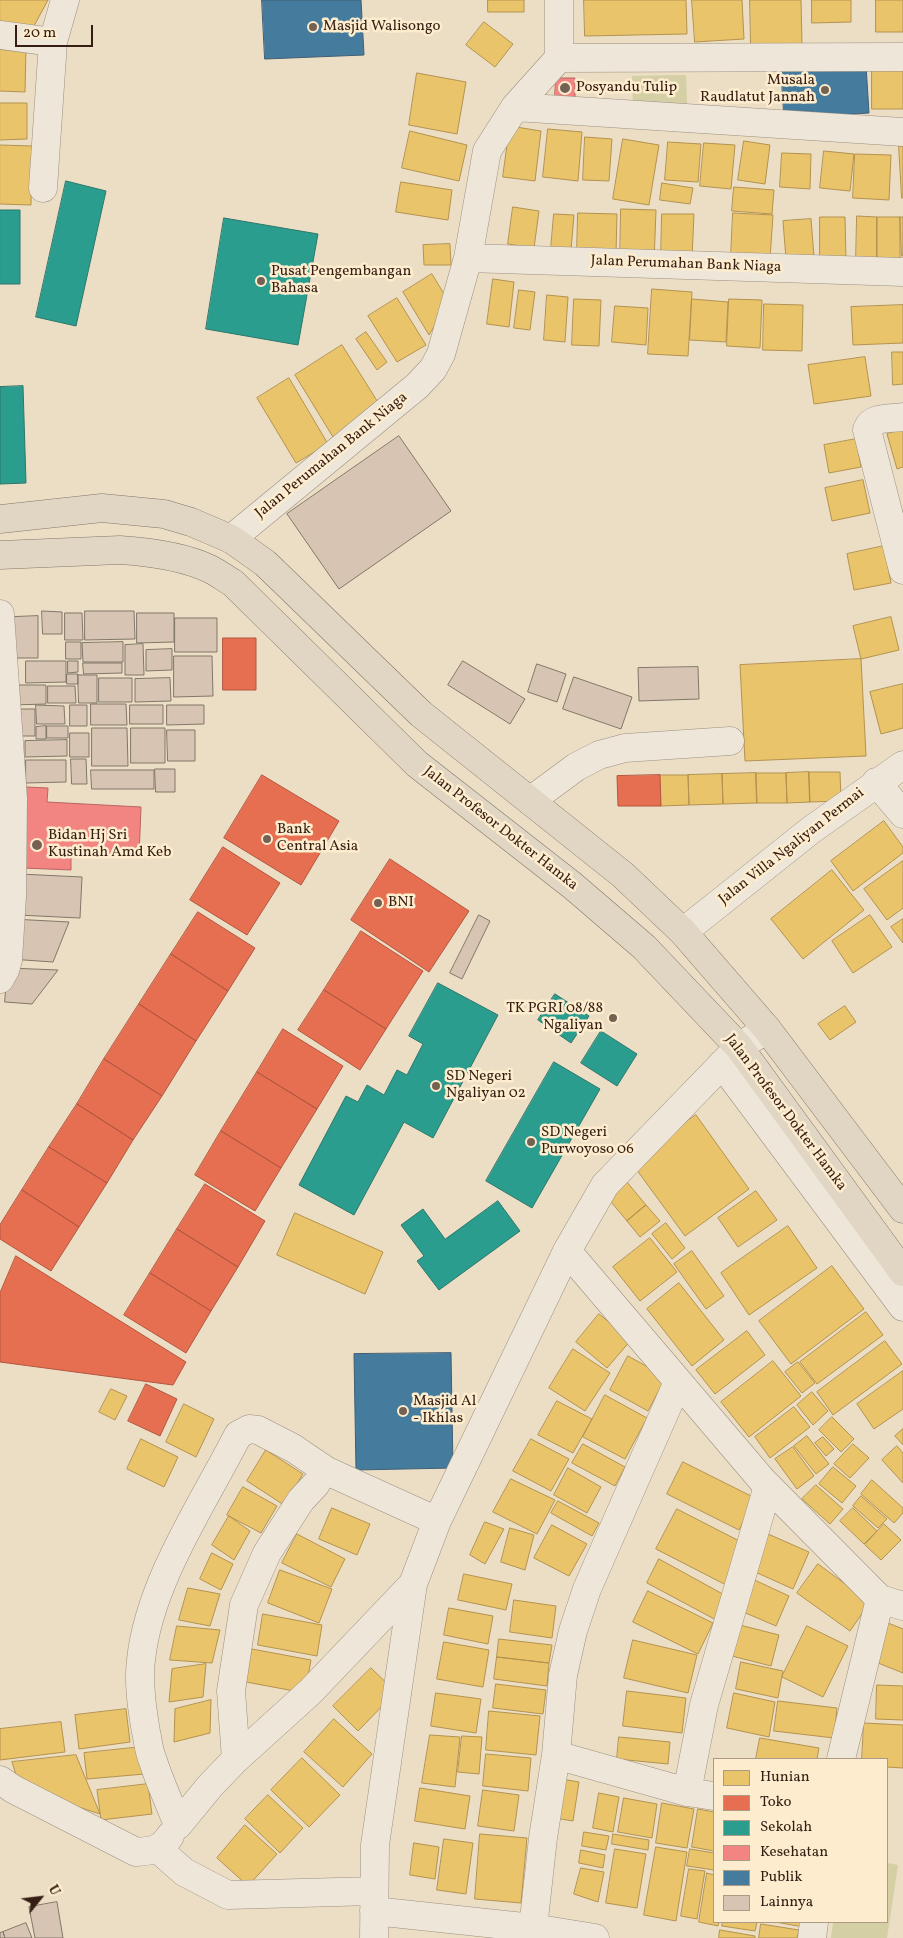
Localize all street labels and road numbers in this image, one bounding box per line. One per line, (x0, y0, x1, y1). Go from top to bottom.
street label: Jalan Perumahan Bank Niaga (590, 253, 782, 277)
street label: Jalan Perumahan Bank Niaga (252, 389, 412, 523)
street label: Jalan Profesor Dokter Hamka (419, 763, 581, 895)
street label: Jalan Villa Ngaliyan Permai (716, 785, 868, 909)
street label: Jalan Profesor Dokter Hamka (720, 1031, 850, 1195)

